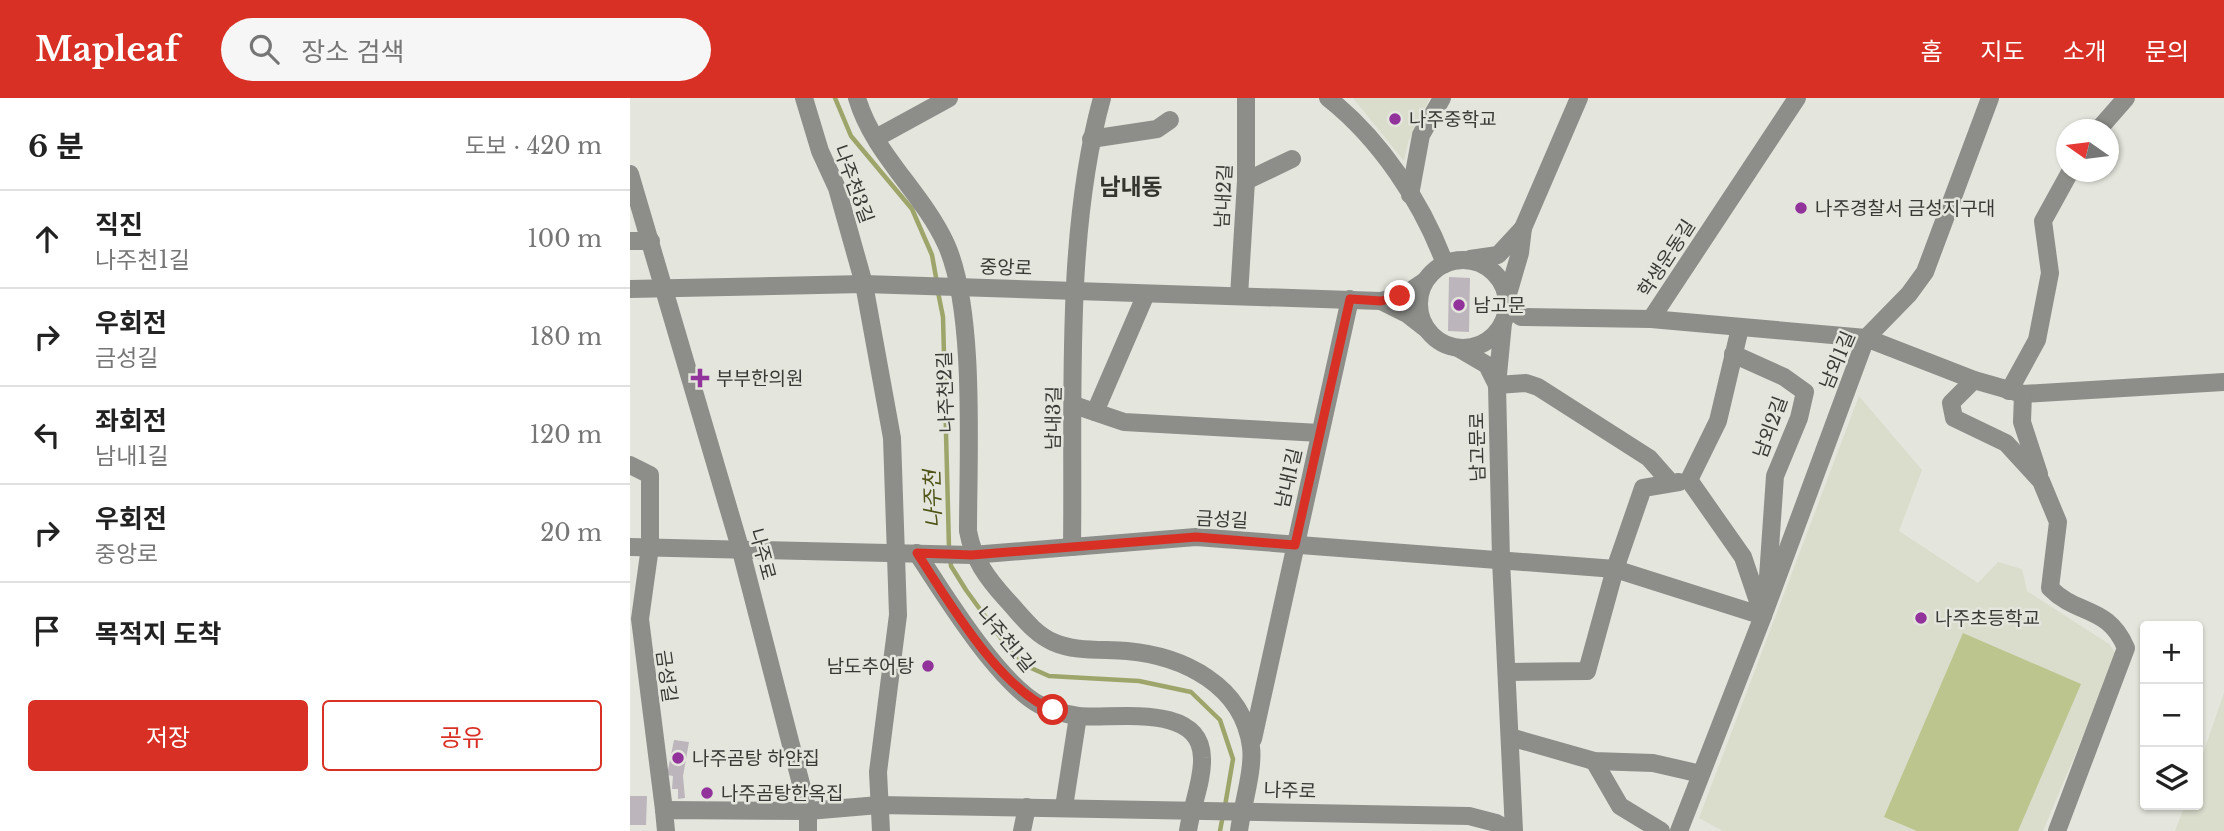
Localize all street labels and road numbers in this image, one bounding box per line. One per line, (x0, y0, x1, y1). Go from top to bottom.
street label: 나주천3길 (829, 142, 878, 226)
street label: 남내2길 (1210, 163, 1237, 229)
street label: 학생운동길 (1633, 215, 1700, 301)
street label: 중앙로 (979, 255, 1033, 280)
street label: 남외1길 (1815, 328, 1860, 393)
street label: 나주천2길 (933, 351, 958, 433)
street label: 남내3길 (1041, 386, 1066, 450)
street label: 남외2길 (1749, 393, 1792, 461)
street label: 남고문로 (1465, 412, 1490, 482)
street label: 남내1길 (1270, 446, 1307, 510)
street label: 금성길 (1195, 507, 1249, 532)
street label: 나주로 (745, 526, 780, 582)
street label: 나주천1길 (972, 602, 1040, 677)
street label: 금성길 (651, 648, 682, 704)
street label: 나주로 (1263, 778, 1317, 803)

